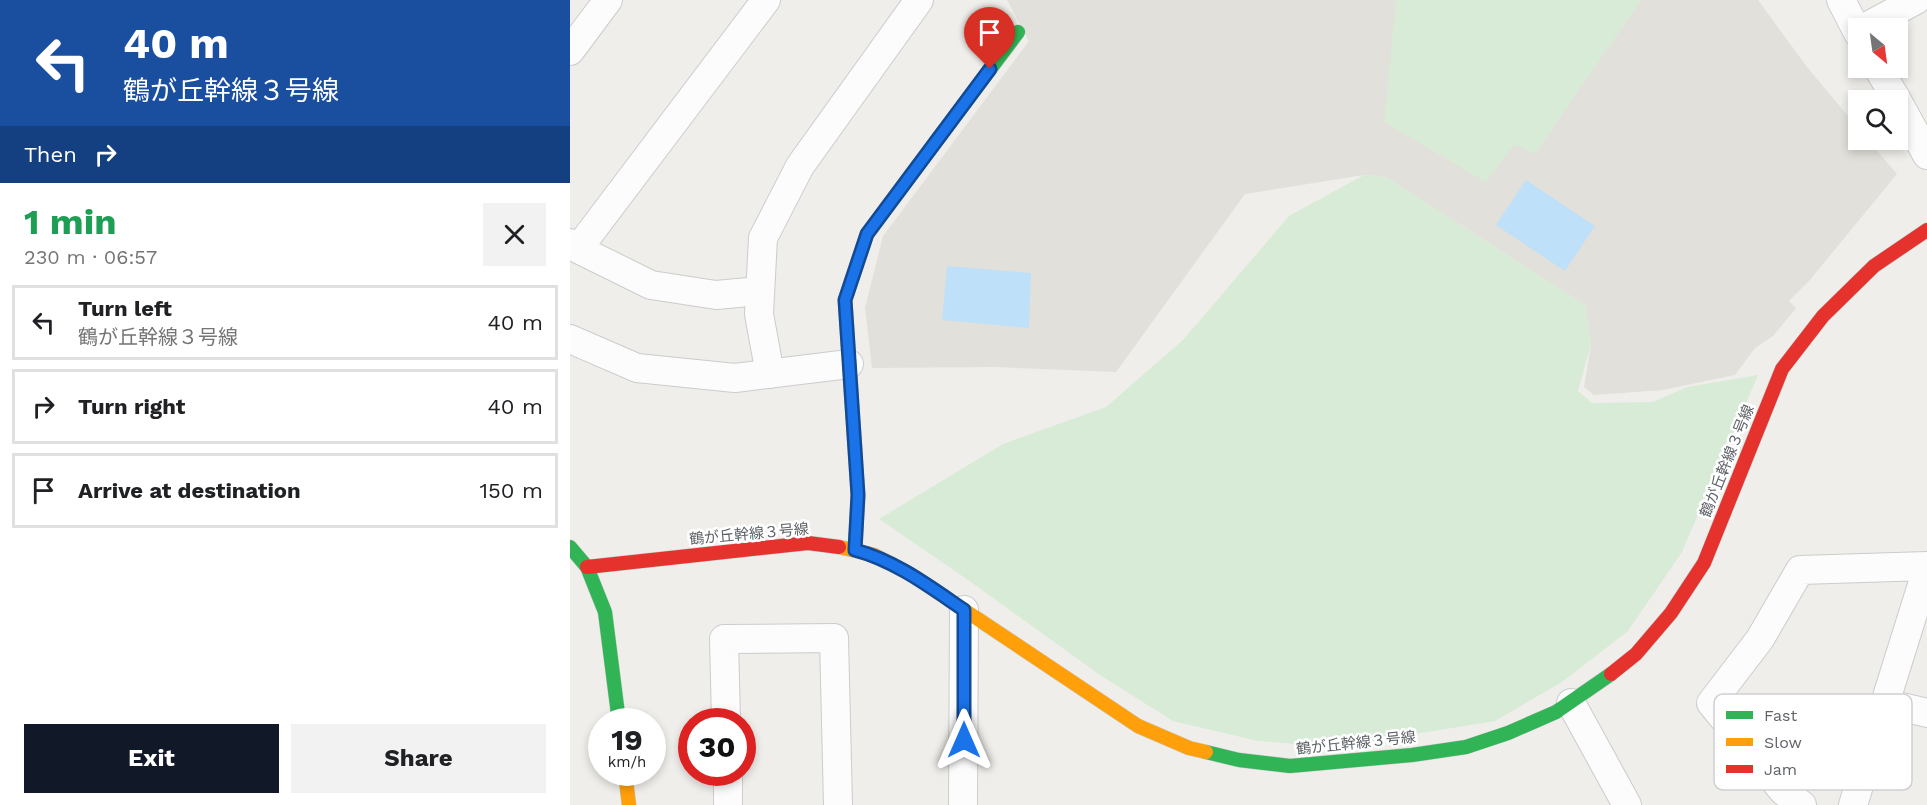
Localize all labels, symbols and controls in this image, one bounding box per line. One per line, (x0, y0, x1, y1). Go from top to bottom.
pin (964, 7, 1015, 69)
icon: arrive (973, 16, 1006, 49)
north arrow (1848, 18, 1908, 78)
map controls (1848, 18, 1908, 150)
text: 40 m (123, 19, 229, 68)
icon: left (24, 24, 102, 102)
text: 鶴が丘幹線３号線 (123, 75, 339, 107)
button: search (1848, 90, 1908, 150)
icon: right (89, 138, 122, 171)
text: Then (24, 142, 77, 167)
text: 1 min (24, 201, 116, 243)
button: close (483, 203, 546, 266)
text: 230 m · 06:57 (24, 245, 157, 269)
text: Turn left (78, 296, 172, 321)
icon: left (27, 306, 60, 339)
text: 40 m (487, 310, 543, 335)
text: 鶴が丘幹線３号線 (78, 325, 238, 349)
icon: right (27, 390, 60, 423)
text: Turn right (78, 394, 185, 419)
text: 40 m (487, 394, 543, 419)
street label: 鶴が丘幹線３号線 (1696, 402, 1758, 520)
icon: arrive (27, 474, 60, 507)
text: Arrive at destination (78, 478, 301, 503)
text: 150 m (479, 478, 543, 503)
street label: 鶴が丘幹線３号線 (688, 520, 810, 548)
legend (1714, 694, 1912, 790)
text: Fast (1764, 706, 1797, 725)
speed limit sign: 30 (678, 708, 756, 786)
position arrow (932, 708, 996, 772)
text: 19 (611, 722, 643, 757)
button: Exit (24, 724, 279, 793)
button: Share (291, 724, 546, 793)
street label: 鶴が丘幹線３号線 (1295, 728, 1417, 758)
text: Slow (1764, 733, 1802, 752)
text: km/h (608, 753, 646, 771)
text: Jam (1764, 760, 1797, 779)

